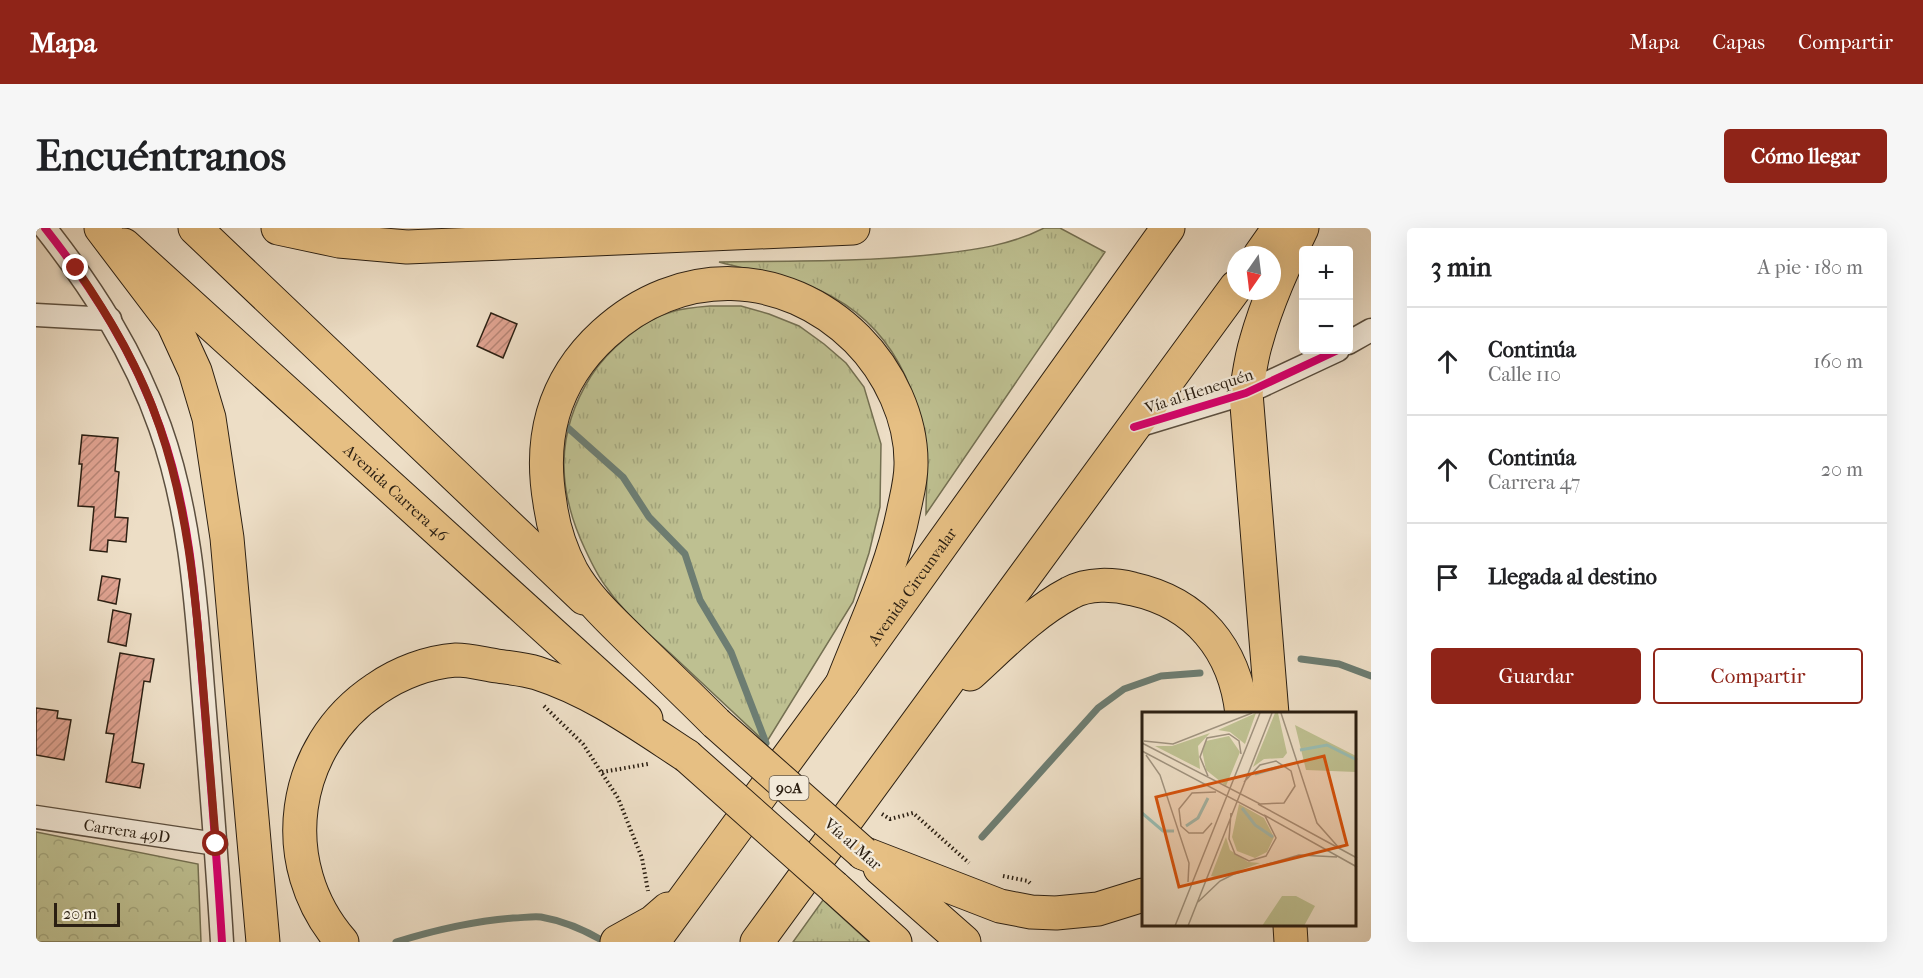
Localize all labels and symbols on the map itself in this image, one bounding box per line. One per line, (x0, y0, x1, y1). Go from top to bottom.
north arrow (1227, 246, 1281, 300)
route end (62, 254, 88, 280)
street label: Vía al Henequén (1141, 364, 1256, 418)
street label: Avenida Carrera 46 (340, 439, 453, 545)
street label: Avenida Circunvalar (863, 523, 961, 650)
inset map (1142, 712, 1356, 927)
road number: 90A (770, 776, 808, 800)
street label: Vía al Mar (820, 813, 886, 874)
street label: Carrera 49D (82, 815, 172, 847)
route start (202, 830, 228, 856)
scale bar (54, 900, 120, 928)

